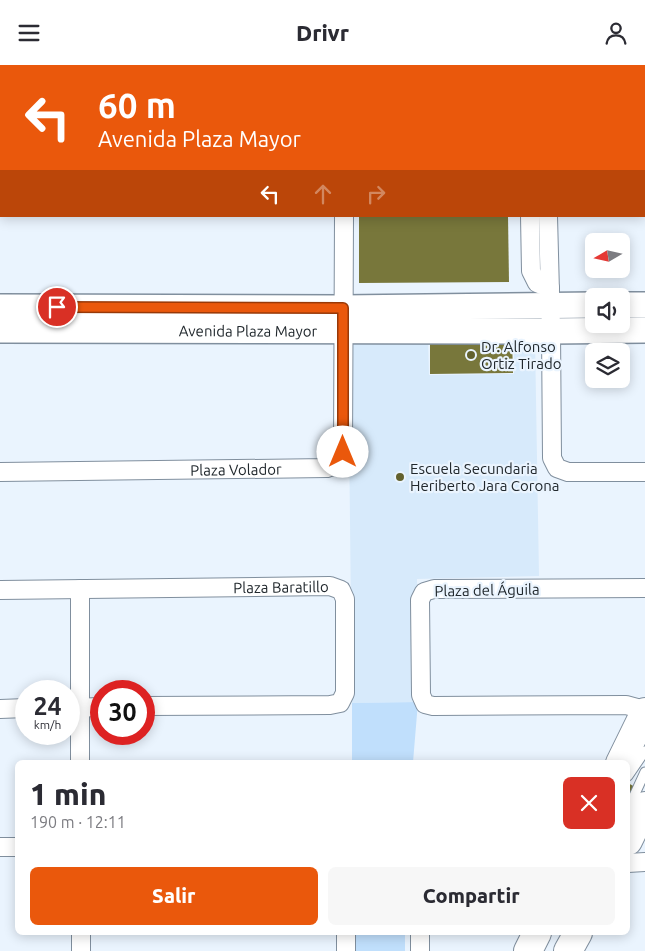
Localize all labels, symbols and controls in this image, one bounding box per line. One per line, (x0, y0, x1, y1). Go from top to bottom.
icon: menu (15, 19, 43, 47)
icon: person (602, 19, 630, 47)
text: Drivr (296, 20, 349, 45)
icon: left (15, 85, 80, 150)
text: 60 m (98, 85, 176, 125)
text: Avenida Plaza Mayor (98, 126, 301, 151)
icon: left (256, 180, 284, 208)
icon: ahead (309, 180, 337, 208)
icon: right (362, 180, 390, 208)
north arrow (585, 233, 630, 277)
map controls (585, 233, 630, 388)
pin (36, 286, 78, 328)
button: sound (585, 288, 630, 333)
icon: arrive (43, 293, 71, 321)
street label: Avenida Plaza Mayor (179, 322, 318, 339)
place label: Dr. Alfonso Ortiz Tirado (481, 338, 561, 372)
button: layers (585, 343, 630, 388)
marker: Dr. Alfonso Ortiz Tirado (465, 349, 477, 361)
position arrow (316, 425, 368, 477)
street label: Plaza Volador (190, 460, 282, 478)
place label: Escuela Secundaria Heriberto Jara Corona (410, 460, 559, 494)
marker: Escuela Secundaria Heriberto Jara Corona (394, 471, 406, 483)
street label: Plaza Baratillo (233, 578, 329, 596)
street label: Plaza del Águila (434, 581, 540, 599)
speed limit sign: 30 (90, 680, 155, 745)
text: 24 (33, 692, 62, 720)
text: km/h (34, 718, 61, 731)
text: 1 min (30, 777, 106, 811)
button: close (563, 777, 615, 829)
text: 190 m · 12:11 (30, 813, 126, 831)
button: Salir (30, 867, 318, 925)
button: Compartir (328, 867, 615, 925)

